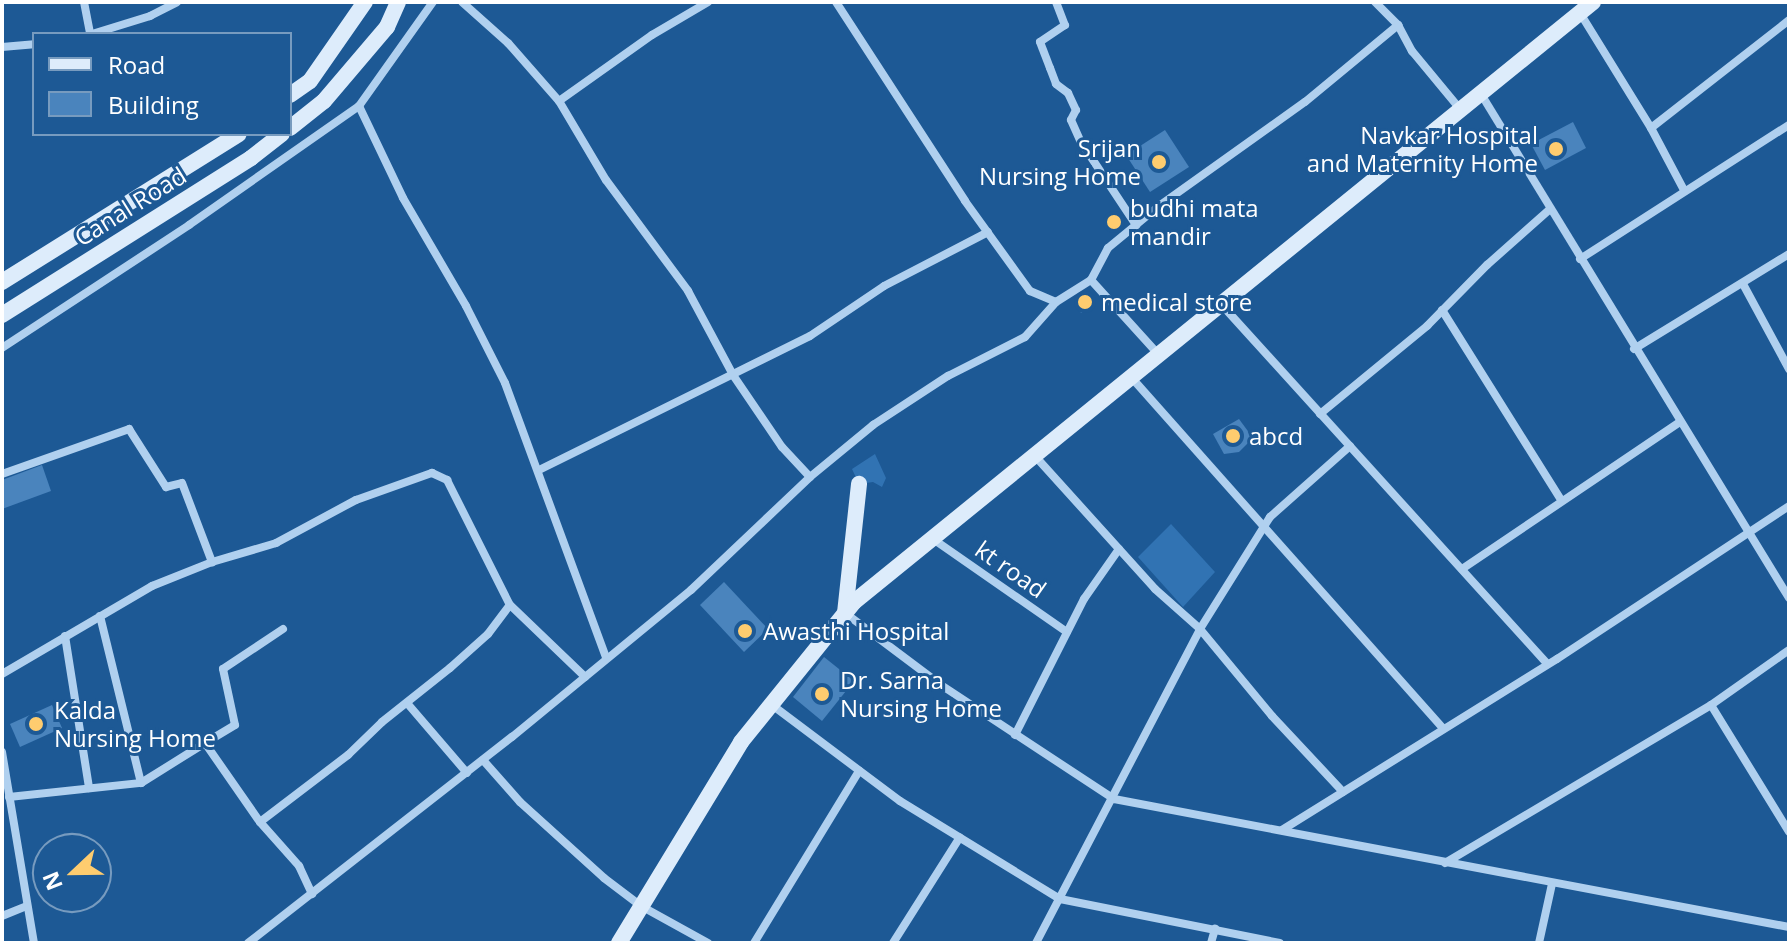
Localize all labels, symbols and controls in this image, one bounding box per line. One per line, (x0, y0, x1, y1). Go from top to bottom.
legend (32, 32, 292, 136)
text: Road (108, 48, 165, 81)
text: Building (108, 88, 199, 121)
place label: Navkar Hospital and Maternity Home (1307, 121, 1538, 177)
place label: Srijan Nursing Home (979, 134, 1141, 190)
marker: Navkar Hospital and Maternity Home (1545, 138, 1567, 160)
marker: Srijan Nursing Home (1148, 151, 1170, 173)
street label: Canal Road (69, 160, 191, 252)
place label: budhi mata mandir (1130, 194, 1259, 250)
marker: budhi mata mandir (1105, 213, 1123, 231)
place label: medical store (1101, 288, 1252, 316)
marker: medical store (1076, 293, 1094, 311)
place label: abcd (1249, 422, 1303, 450)
marker: abcd (1224, 427, 1242, 445)
street label: kt road (970, 534, 1052, 604)
place label: Awasthi Hospital (763, 617, 949, 645)
marker: Awasthi Hospital (734, 620, 756, 642)
place label: Dr. Sarna Nursing Home (840, 666, 1002, 722)
marker: Dr. Sarna Nursing Home (811, 683, 833, 705)
place label: Kalda Nursing Home (54, 696, 216, 752)
marker: Kalda Nursing Home (25, 713, 47, 735)
north arrow (32, 833, 112, 913)
text: N (34, 867, 69, 895)

